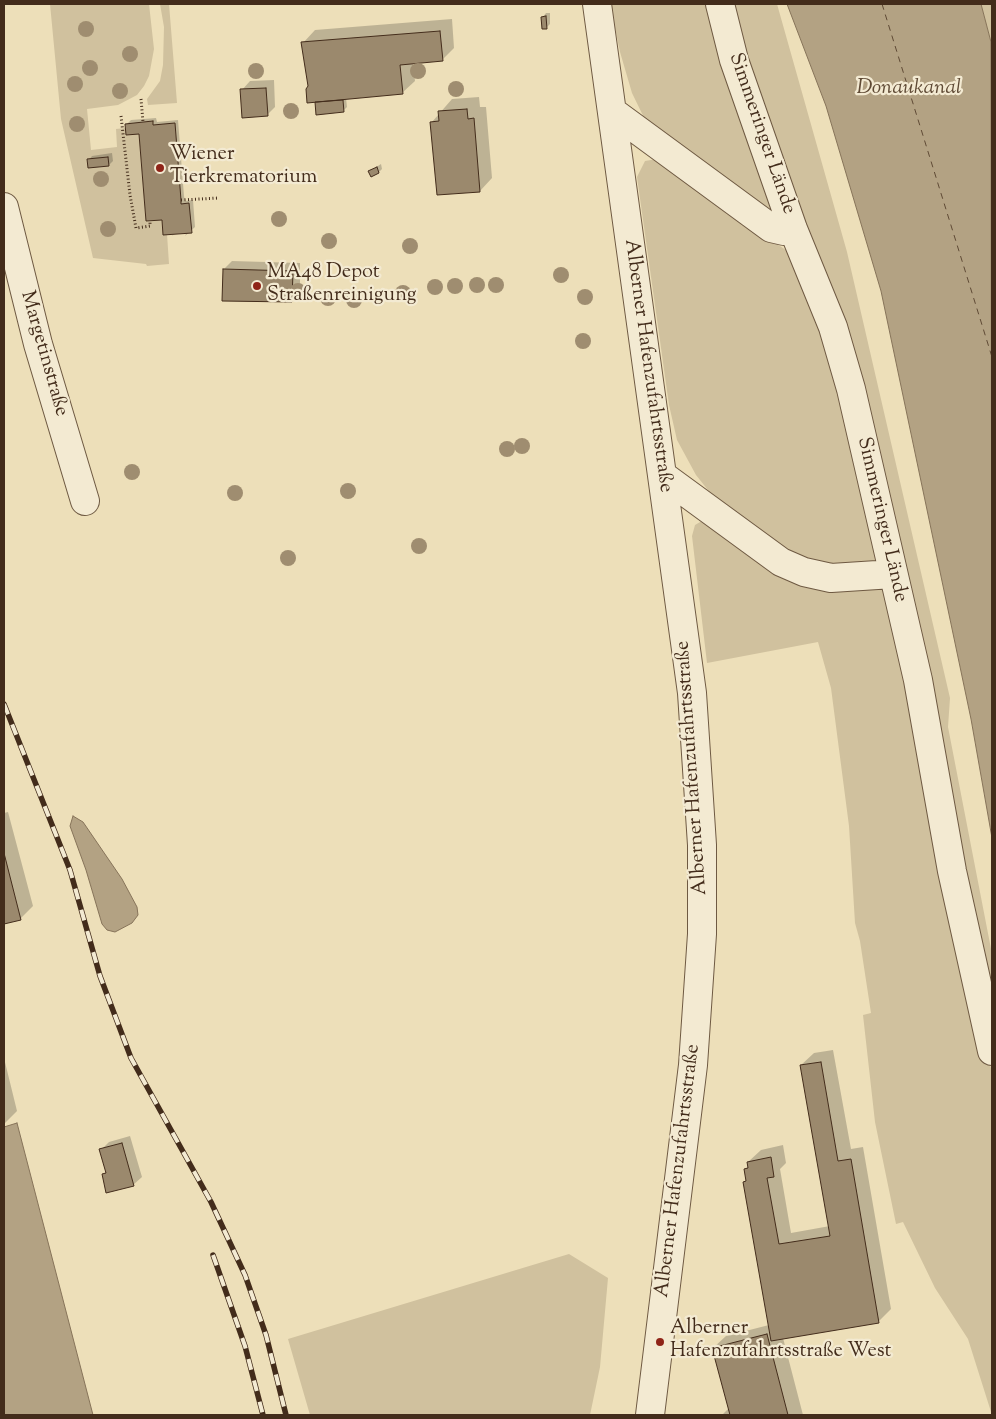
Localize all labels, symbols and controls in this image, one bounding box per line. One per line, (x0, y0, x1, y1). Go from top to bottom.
street label: Simmeringer Lände (722, 50, 800, 218)
water label: Donaukanal (856, 76, 962, 102)
place label: Wiener Tierkrematorium (170, 144, 317, 191)
marker: Wiener Tierkrematorium (154, 162, 166, 174)
street label: Alberner Hafenzufahrtsstraße (617, 238, 677, 494)
place label: MA48 Depot Straßenreinigung (267, 262, 417, 309)
marker: MA48 Depot Straßenreinigung (251, 280, 263, 292)
street label: Margetinstraße (14, 289, 72, 419)
street label: Simmeringer Lände (850, 435, 912, 605)
street label: Alberner Hafenzufahrtsstraße (672, 640, 714, 896)
street label: Alberner Hafenzufahrtsstraße (652, 1043, 706, 1299)
place label: Alberner Hafenzufahrtsstraße West (670, 1318, 891, 1365)
marker: Alberner Hafenzufahrtsstraße West (654, 1336, 666, 1348)

